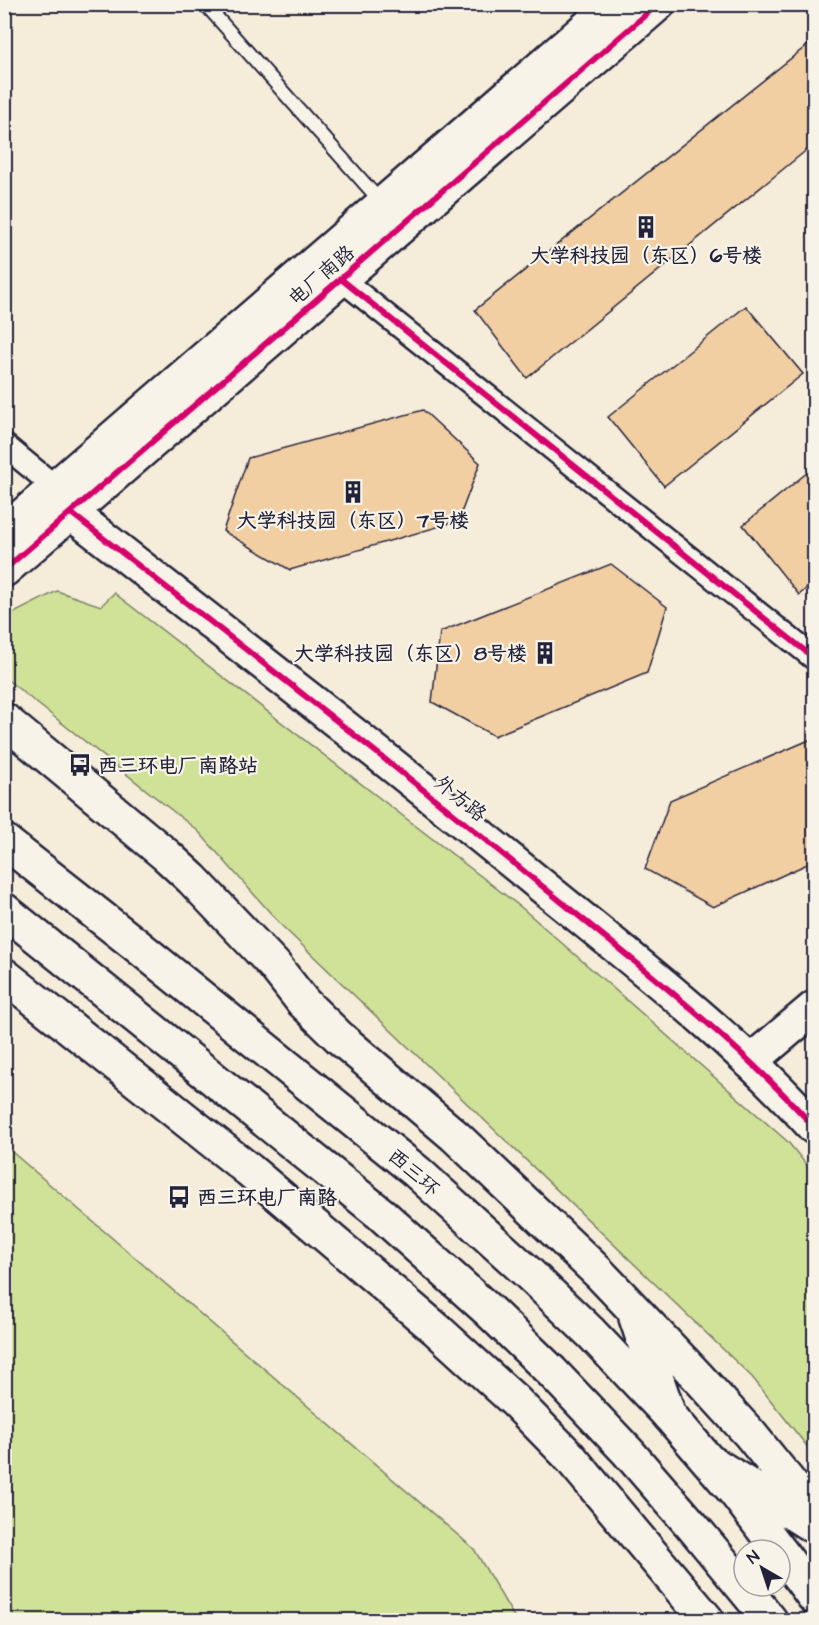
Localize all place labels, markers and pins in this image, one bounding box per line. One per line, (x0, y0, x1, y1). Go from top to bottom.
building icon: 大学科技园（东区）6号楼 (633, 214, 659, 240)
place label: 大学科技园（东区）6号楼 (530, 242, 762, 270)
building icon: 大学科技园（东区）7号楼 (340, 479, 366, 505)
place label: 大学科技园（东区）7号楼 (237, 507, 469, 535)
place label: 大学科技园（东区）8号楼 (294, 640, 527, 668)
building icon: 大学科技园（东区）8号楼 (532, 640, 558, 666)
bus stop icon: 西三环电厂南路站 (67, 752, 93, 778)
place label: 西三环电厂南路站 (98, 752, 258, 780)
bus stop icon: 西三环电厂南路 (166, 1184, 192, 1210)
place label: 西三环电厂南路 (197, 1184, 337, 1212)

